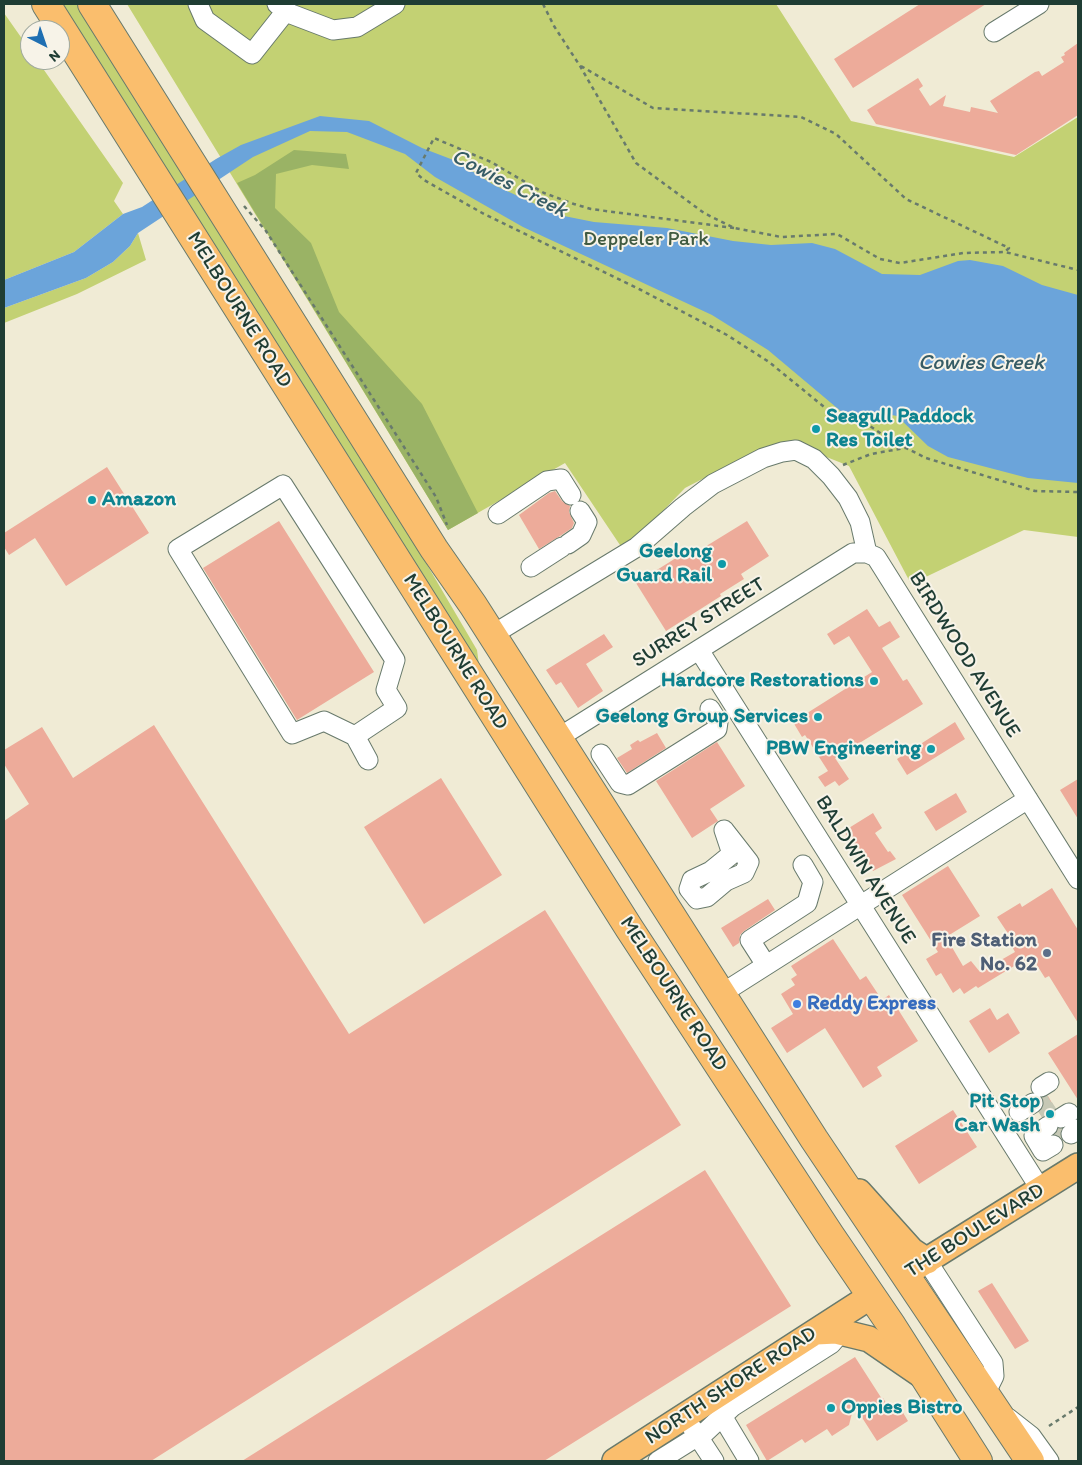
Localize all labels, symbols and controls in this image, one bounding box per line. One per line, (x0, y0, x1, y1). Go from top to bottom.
north arrow (20, 20, 70, 70)
text: N (45, 46, 64, 65)
water label: Cowies Creek (447, 144, 571, 224)
street label: MELBOURNE ROAD (181, 227, 297, 393)
park label: Deppeler Park (583, 227, 709, 253)
water label: Cowies Creek (918, 350, 1044, 376)
place label: Seagull Paddock Res Toilet (826, 404, 974, 454)
marker: Seagull Paddock Res Toilet (810, 423, 822, 435)
place label: Amazon (102, 487, 176, 513)
marker: Amazon (86, 494, 98, 506)
place label: Geelong Guard Rail (616, 539, 712, 589)
marker: Geelong Guard Rail (716, 558, 728, 570)
street label: BIRDWOOD AVENUE (903, 567, 1025, 743)
street label: MELBOURNE ROAD (397, 569, 513, 735)
street label: SURREY STREET (628, 572, 770, 674)
place label: Hardcore Restorations (661, 668, 864, 694)
marker: Hardcore Restorations (868, 675, 880, 687)
place label: Geelong Group Services (596, 704, 808, 730)
marker: Geelong Group Services (812, 711, 824, 723)
place label: PBW Engineering (766, 736, 921, 762)
marker: PBW Engineering (925, 743, 937, 755)
street label: BALDWIN AVENUE (809, 791, 921, 949)
street label: MELBOURNE ROAD (614, 912, 732, 1076)
place label: Fire Station No. 62 (931, 928, 1037, 978)
marker: Fire Station No. 62 (1041, 947, 1053, 959)
place label: Reddy Express (807, 991, 936, 1017)
marker: Reddy Express (791, 998, 803, 1010)
place label: Pit Stop Car Wash (954, 1089, 1040, 1139)
marker: Pit Stop Car Wash (1044, 1108, 1056, 1120)
street label: THE BOULEVARD (901, 1178, 1049, 1284)
street label: NORTH SHORE ROAD (641, 1321, 821, 1451)
place label: Oppies Bistro (841, 1395, 962, 1421)
marker: Oppies Bistro (825, 1402, 837, 1414)

